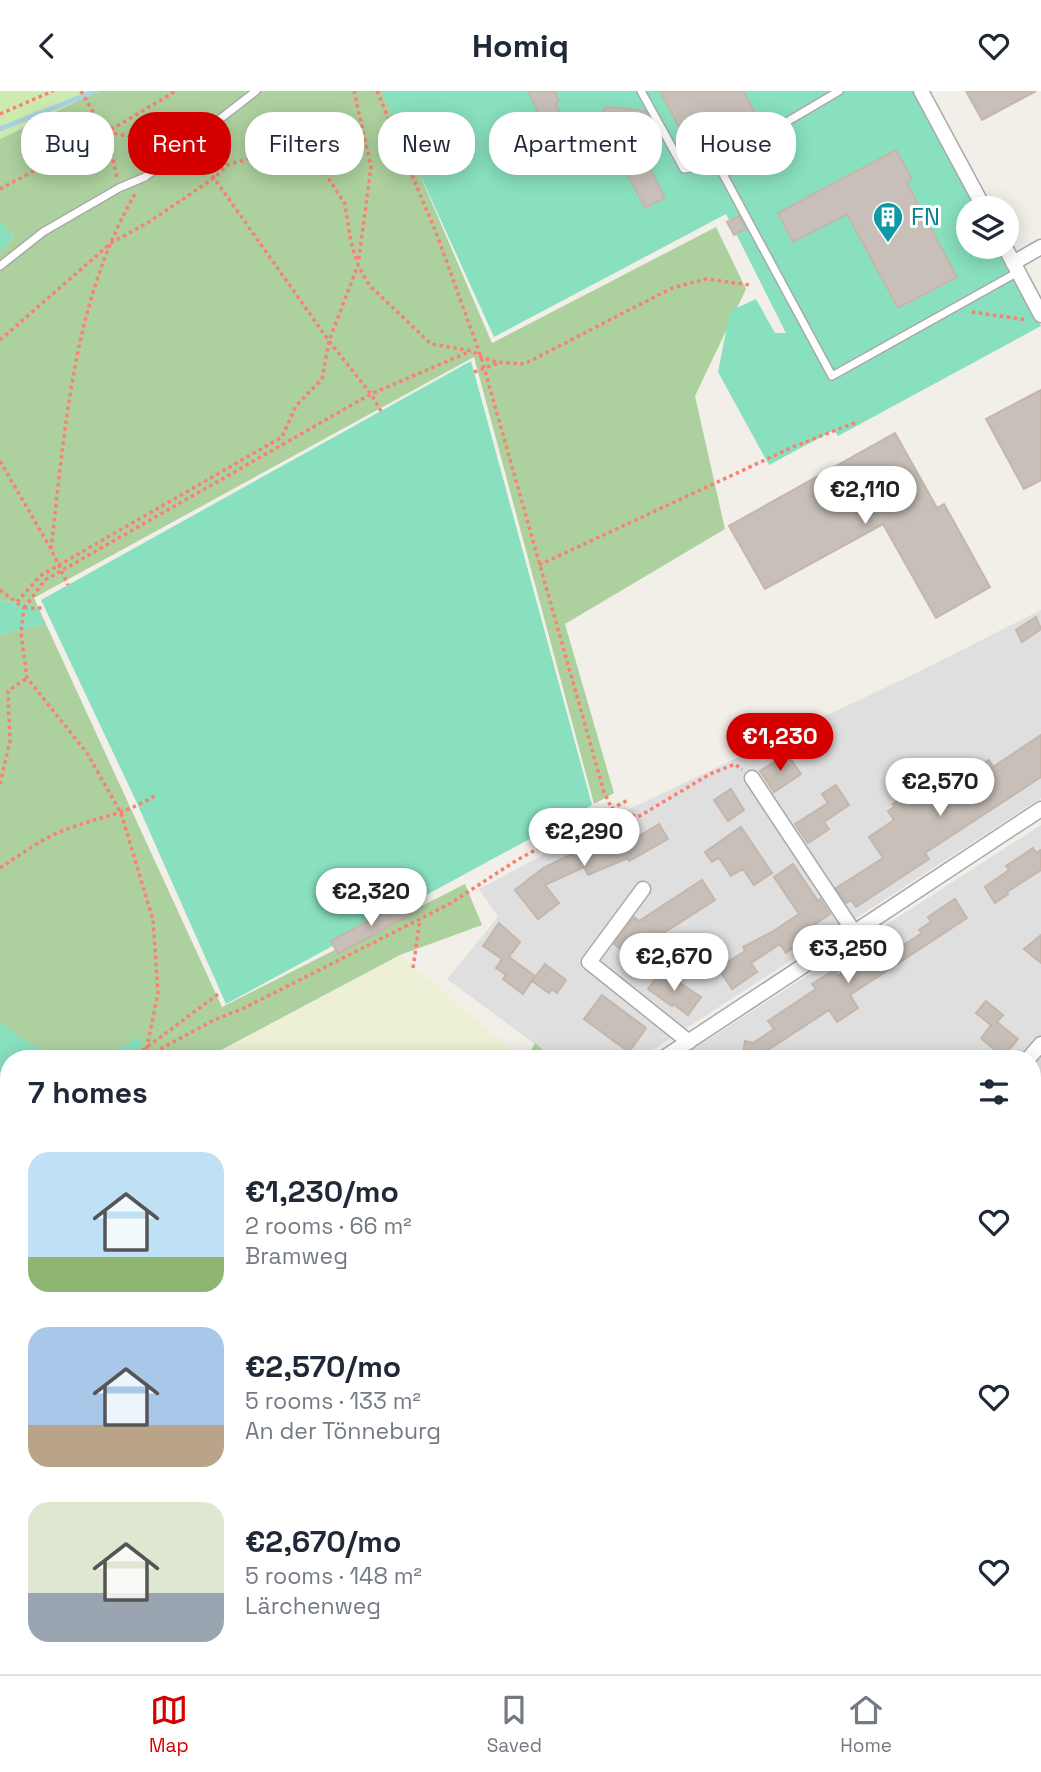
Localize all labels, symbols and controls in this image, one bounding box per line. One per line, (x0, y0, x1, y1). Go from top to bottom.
text: Homiq (472, 26, 569, 66)
icon: back (28, 27, 66, 65)
icon: heart (975, 27, 1013, 65)
chip: Buy (21, 112, 114, 175)
chip: Rent (128, 112, 231, 175)
chip: Filters (245, 112, 364, 175)
chip: New (378, 112, 475, 175)
chip: Apartment (489, 112, 662, 175)
chip: House (676, 112, 796, 175)
map controls (956, 196, 1019, 259)
button: layers (956, 196, 1019, 259)
building icon: FN (871, 200, 905, 244)
place label: FN (911, 201, 940, 232)
pin: €2,110 (808, 467, 922, 526)
text: €2,110 (830, 474, 900, 504)
pin: €1,230 (723, 713, 837, 773)
text: €1,230 (742, 721, 818, 751)
pin: €2,570 (883, 759, 997, 818)
text: €2,570 (901, 766, 979, 796)
pin: €2,290 (527, 809, 641, 868)
text: €2,290 (545, 816, 623, 846)
pin: €2,320 (314, 869, 428, 928)
text: €2,320 (332, 876, 410, 906)
pin: €3,250 (791, 925, 905, 985)
pin: €2,670 (617, 933, 731, 993)
text: €3,250 (809, 933, 887, 963)
text: €2,670 (635, 941, 713, 971)
text: 7 homes (28, 1073, 148, 1112)
icon: filters (975, 1073, 1013, 1111)
text: €1,230/mo (245, 1172, 399, 1211)
icon: home (84, 1180, 168, 1264)
icon: heart (975, 1203, 1013, 1241)
text: 2 rooms · 66 m² (245, 1211, 412, 1241)
text: Bramweg (245, 1241, 348, 1271)
text: €2,570/mo (245, 1347, 401, 1386)
icon: home (84, 1355, 168, 1439)
icon: heart (975, 1378, 1013, 1416)
text: 5 rooms · 133 m² (245, 1386, 421, 1416)
text: An der Tönneburg (245, 1416, 441, 1446)
text: €2,670/mo (245, 1522, 401, 1561)
icon: home (84, 1530, 168, 1614)
icon: heart (975, 1553, 1013, 1591)
text: 5 rooms · 148 m² (245, 1561, 422, 1591)
text: Lärchenweg (245, 1591, 381, 1621)
tab: Map (149, 1691, 189, 1758)
tab: Saved (487, 1691, 542, 1758)
tab: Home (840, 1691, 892, 1758)

